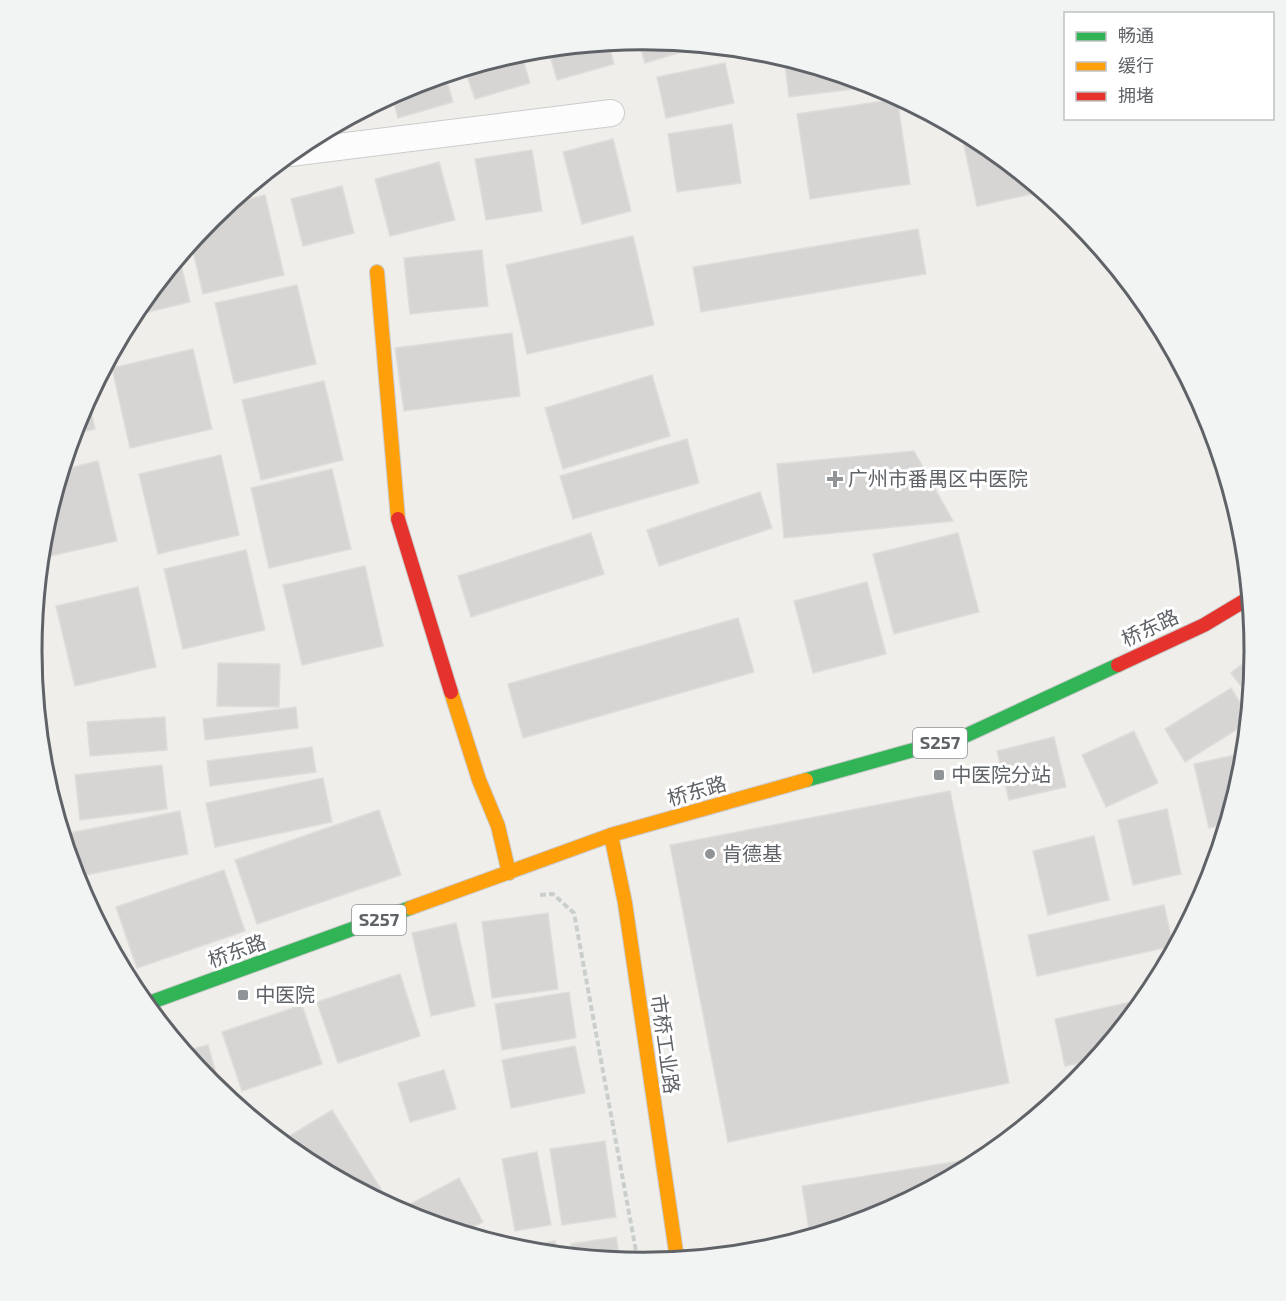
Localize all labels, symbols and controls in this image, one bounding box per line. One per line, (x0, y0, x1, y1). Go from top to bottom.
legend (1064, 12, 1274, 120)
text: 畅通 (1118, 24, 1154, 46)
text: 缓行 (1118, 54, 1154, 76)
text: 拥堵 (1118, 84, 1154, 106)
place label: 广州市番禺区中医院 (848, 466, 1028, 490)
marker: 广州市番禺区中医院 (826, 470, 844, 488)
street label: 桥东路 (1117, 604, 1182, 651)
road number: S257 (913, 728, 967, 758)
place label: 中医院分站 (951, 762, 1051, 786)
marker: 中医院分站 (932, 768, 946, 782)
street label: 桥东路 (665, 770, 729, 810)
place label: 肯德基 (722, 841, 782, 865)
marker: 肯德基 (703, 847, 717, 861)
road number: S257 (352, 905, 406, 935)
street label: 桥东路 (204, 929, 269, 972)
place label: 中医院 (255, 982, 315, 1006)
marker: 中医院 (236, 988, 250, 1002)
street label: 市桥工业路 (647, 993, 685, 1095)

